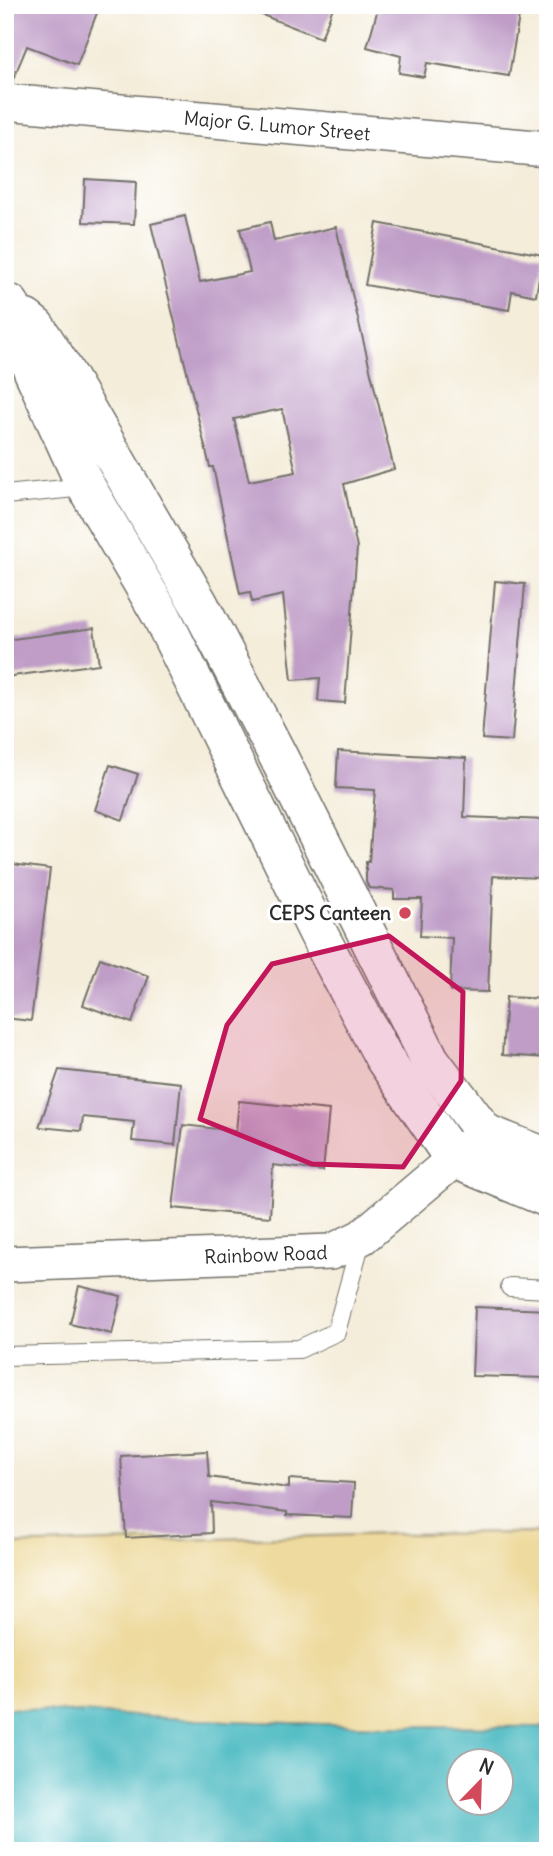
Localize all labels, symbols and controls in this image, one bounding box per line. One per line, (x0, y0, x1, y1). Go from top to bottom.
street label: Major G. Lumor Street (183, 106, 371, 146)
place label: CEPS Canteen (269, 901, 391, 925)
marker: CEPS Canteen (397, 905, 413, 921)
street label: Rainbow Road (204, 1240, 328, 1269)
north arrow (444, 1748, 514, 1818)
text: N (476, 1753, 497, 1780)

